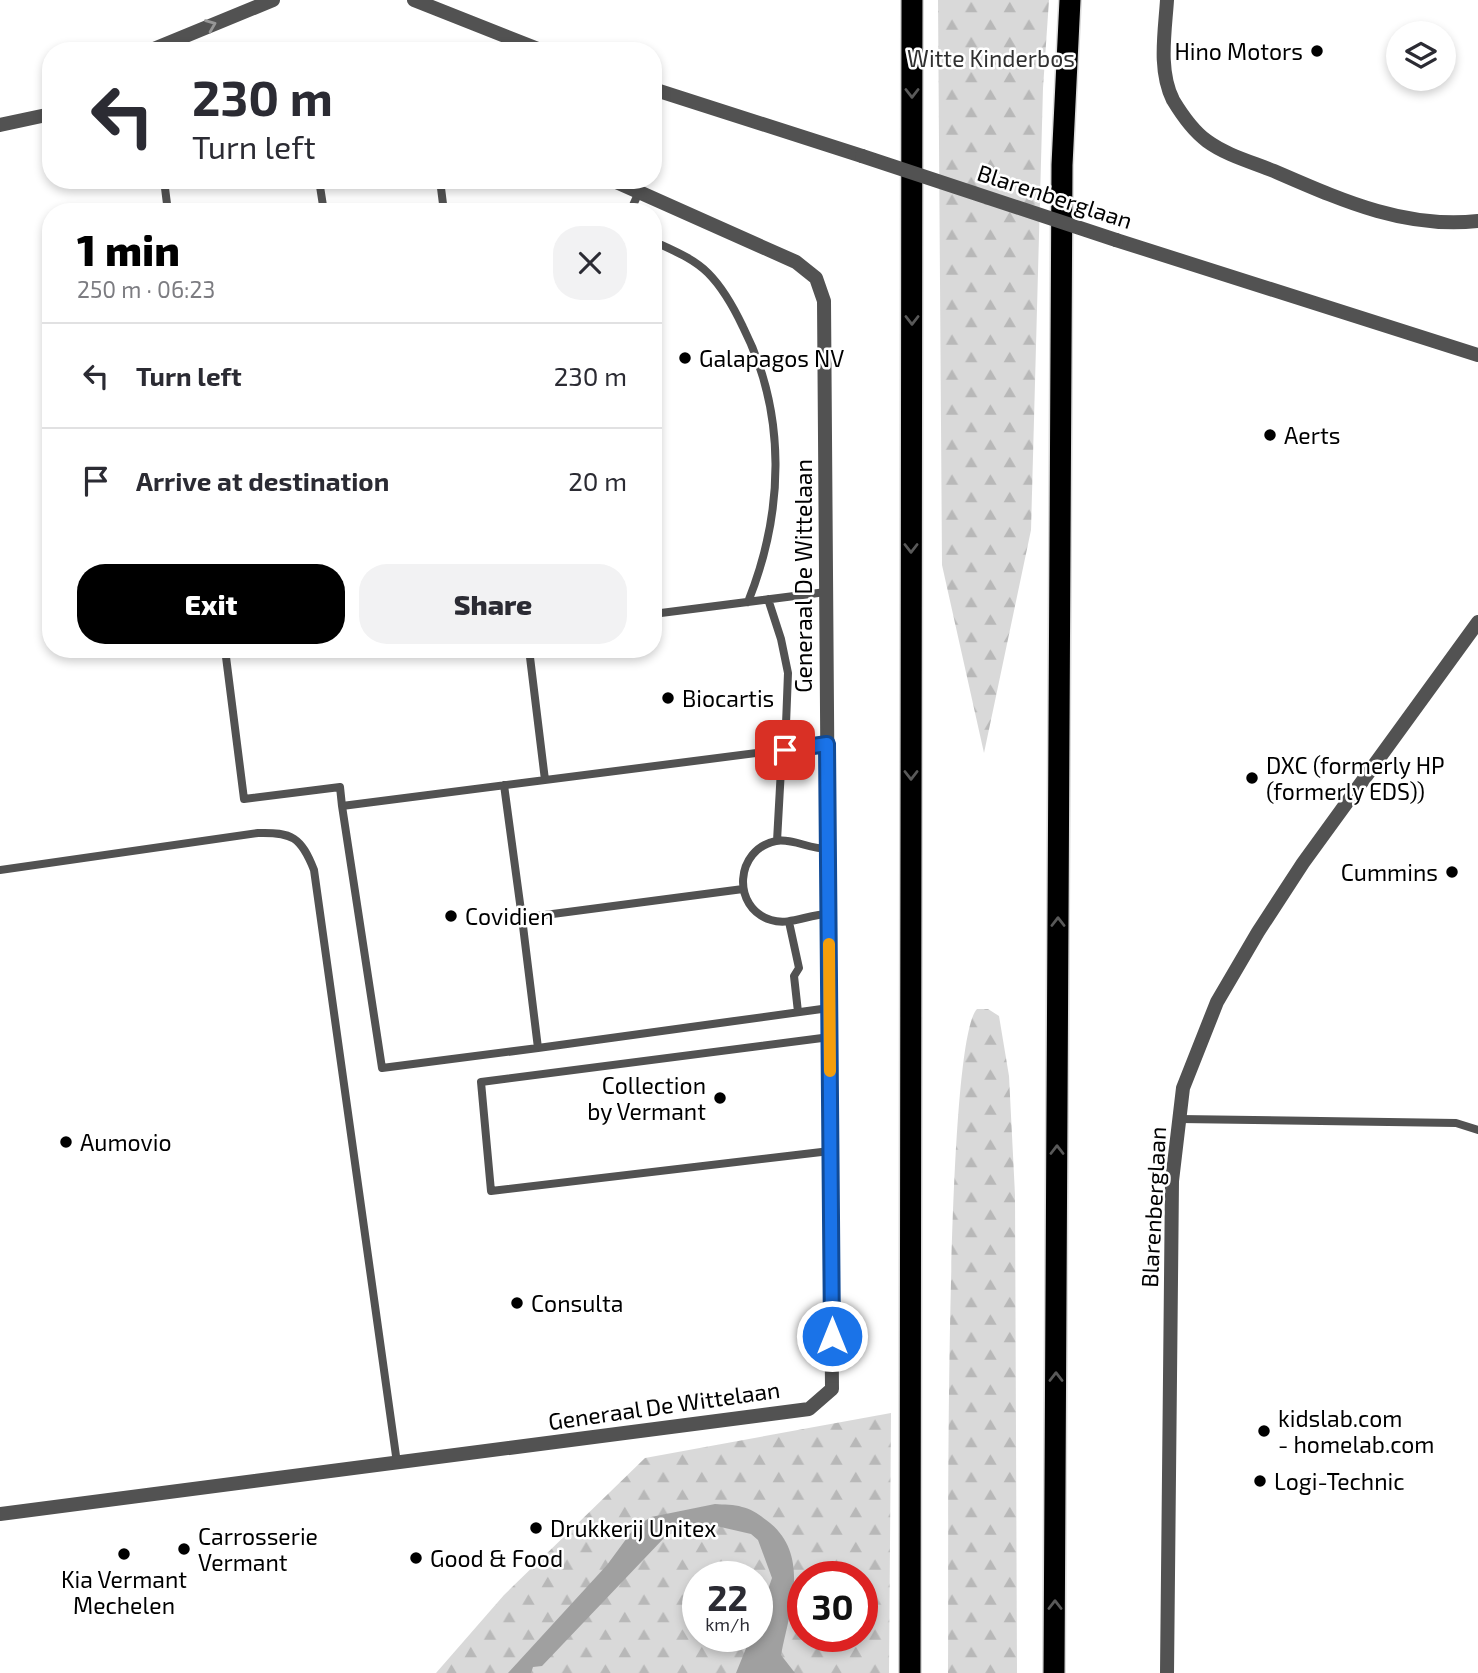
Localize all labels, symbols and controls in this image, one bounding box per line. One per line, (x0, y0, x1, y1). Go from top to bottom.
one-way arrow (204, 20, 216, 34)
map controls (1386, 21, 1456, 91)
button: layers (1386, 21, 1456, 91)
place label: Hino Motors (1174, 37, 1303, 65)
marker: Hino Motors (1309, 43, 1325, 59)
park label: Witte Kinderbos (907, 44, 1075, 72)
text: 230 m (192, 67, 333, 126)
icon: left (77, 70, 168, 161)
one-way arrow (904, 88, 920, 98)
text: Turn left (192, 127, 316, 165)
street label: Blarenberglaan (974, 158, 1136, 234)
text: 1 min (77, 224, 180, 274)
button: close (553, 226, 627, 300)
text: 250 m · 06:23 (77, 275, 215, 303)
one-way arrow (904, 315, 920, 326)
place label: Galapagos NV (699, 344, 844, 372)
marker: Galapagos NV (677, 350, 693, 366)
icon: left (77, 357, 115, 395)
text: Turn left (136, 360, 242, 391)
text: 230 m (554, 360, 627, 391)
place label: Aerts (1284, 421, 1340, 449)
marker: Aerts (1262, 427, 1278, 443)
street label: Generaal De Wittelaan (789, 459, 817, 693)
icon: arrive (77, 462, 115, 500)
text: Arrive at destination (136, 465, 389, 496)
text: 20 m (568, 465, 627, 496)
one-way arrow (903, 543, 919, 553)
button: Exit (77, 564, 345, 644)
button: Share (359, 564, 627, 644)
place label: Biocartis (682, 684, 774, 712)
marker: Biocartis (660, 690, 676, 706)
pin (755, 720, 815, 780)
icon: arrive (766, 731, 804, 769)
place label: DXC (formerly HP (formerly EDS)) (1266, 751, 1445, 805)
one-way arrow (903, 770, 919, 781)
marker: DXC (formerly HP (formerly EDS)) (1244, 770, 1260, 786)
place label: Cummins (1341, 858, 1438, 886)
marker: Cummins (1444, 864, 1460, 880)
place label: Covidien (465, 902, 554, 930)
marker: Covidien (443, 908, 459, 924)
one-way arrow (1050, 917, 1066, 927)
place label: Collection by Vermant (587, 1071, 706, 1125)
marker: Collection by Vermant (712, 1090, 728, 1106)
street label: Blarenberglaan (1135, 1126, 1171, 1288)
place label: Aumovio (80, 1128, 171, 1156)
marker: Aumovio (58, 1134, 74, 1150)
one-way arrow (1049, 1144, 1065, 1155)
place label: Consulta (531, 1289, 623, 1317)
marker: Consulta (509, 1295, 525, 1311)
position arrow (795, 1299, 869, 1373)
one-way arrow (1048, 1372, 1064, 1382)
street label: Generaal De Wittelaan (546, 1375, 782, 1435)
place label: kidslab.com - homelab.com (1278, 1404, 1435, 1458)
marker: kidslab.com - homelab.com (1256, 1423, 1272, 1439)
place label: Logi-Technic (1274, 1467, 1405, 1495)
marker: Logi-Technic (1252, 1473, 1268, 1489)
place label: Drukkerij Unitex (550, 1514, 716, 1542)
marker: Drukkerij Unitex (528, 1520, 544, 1536)
place label: Carrosserie Vermant (198, 1522, 318, 1576)
marker: Carrosserie Vermant (176, 1541, 192, 1557)
place label: Good & Food (430, 1544, 563, 1572)
marker: Kia Vermant Mechelen (116, 1546, 132, 1562)
marker: Good & Food (408, 1550, 424, 1566)
speed limit sign: 30 (787, 1561, 878, 1652)
place label: Kia Vermant Mechelen (61, 1565, 187, 1619)
text: 22 (707, 1576, 748, 1618)
one-way arrow (1047, 1599, 1062, 1610)
text: km/h (705, 1613, 750, 1635)

